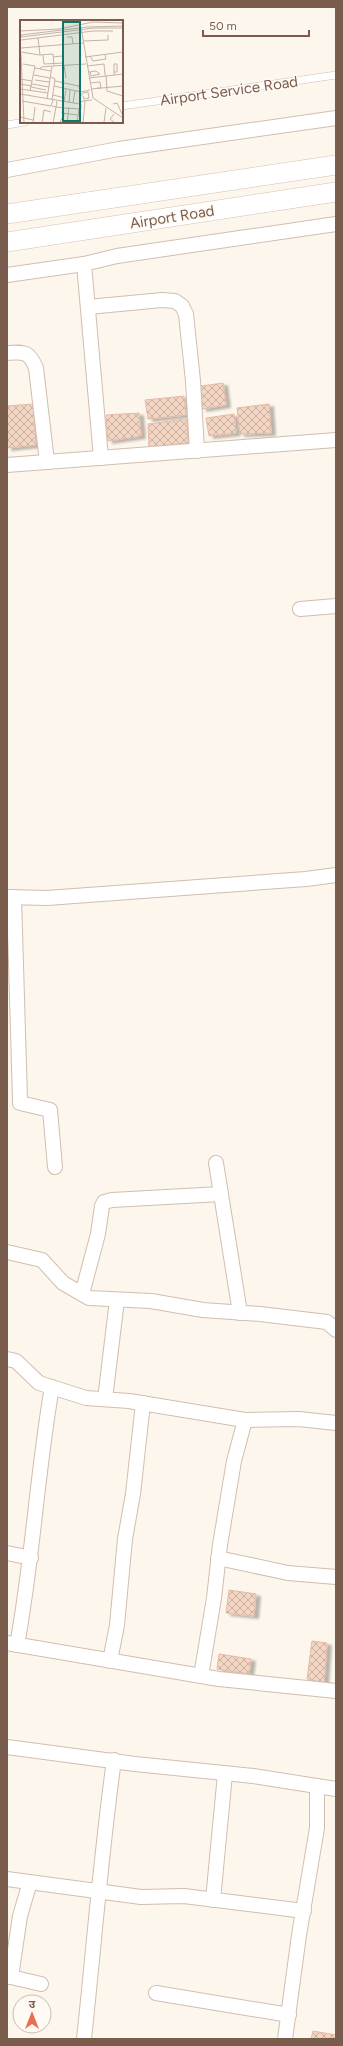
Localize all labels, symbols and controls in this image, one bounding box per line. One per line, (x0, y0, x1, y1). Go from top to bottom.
scale bar (203, 12, 309, 38)
text: 50 m (209, 19, 237, 33)
inset map (20, 20, 123, 123)
street label: Airport Service Road (159, 72, 299, 110)
street label: Airport Road (128, 201, 216, 233)
north arrow (12, 1994, 52, 2034)
text: उ (29, 1998, 36, 2011)

